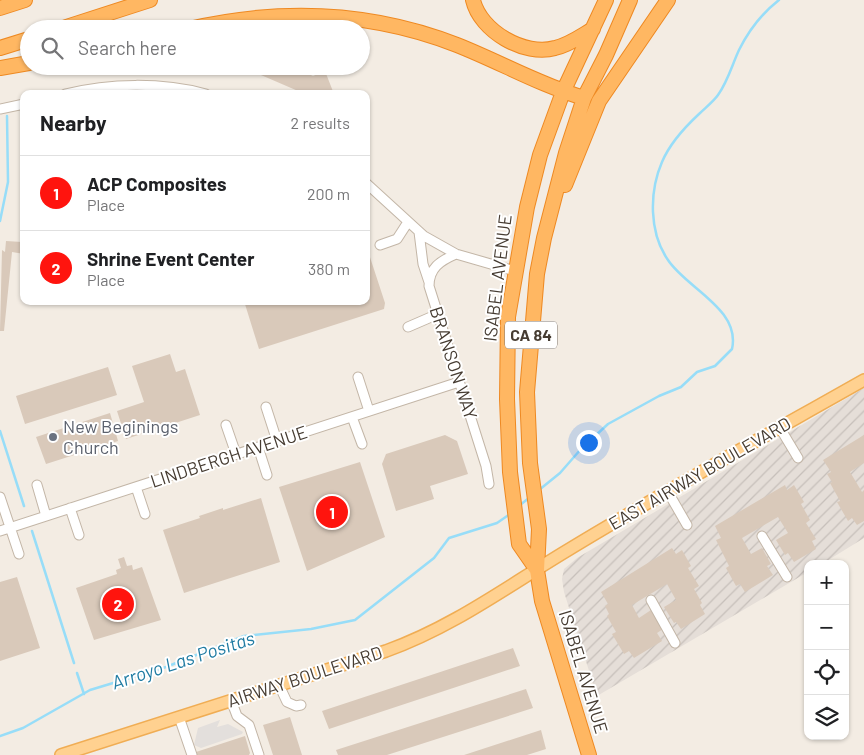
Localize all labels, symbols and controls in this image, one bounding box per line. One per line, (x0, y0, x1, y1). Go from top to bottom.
search box (20, 20, 370, 75)
icon: search (38, 34, 66, 62)
text: Search here (78, 36, 177, 59)
text: Nearby (40, 110, 106, 135)
text: 2 results (291, 113, 350, 132)
text: ACP Composites (87, 172, 227, 195)
text: 1 (53, 184, 59, 203)
text: 200 m (307, 184, 350, 203)
text: Place (87, 195, 125, 214)
street label: ISABEL AVENUE (478, 213, 516, 343)
text: Shrine Event Center (87, 247, 255, 270)
text: 2 (52, 259, 60, 278)
text: 380 m (308, 259, 350, 278)
text: Place (87, 270, 125, 289)
street label: BRANSON WAY (425, 303, 483, 422)
road number: CA 84 (505, 322, 557, 348)
street label: EAST AIRWAY BOULEVARD (605, 412, 794, 534)
place label: New Beginings Church (63, 415, 178, 458)
street label: LINDBERGH AVENUE (148, 420, 310, 492)
your location (576, 430, 602, 456)
marker: New Beginings Church (47, 431, 59, 443)
pin: 1 (316, 493, 348, 531)
map controls (804, 560, 849, 740)
button: + (804, 560, 849, 605)
pin: 2 (102, 585, 134, 623)
button: − (804, 605, 849, 650)
street label: ISABEL AVENUE (555, 607, 613, 736)
water label: Arroyo Las Positas (108, 626, 257, 693)
street label: AIRWAY BOULEVARD (225, 641, 385, 711)
button: locate (804, 650, 849, 695)
button: layers (804, 695, 849, 740)

